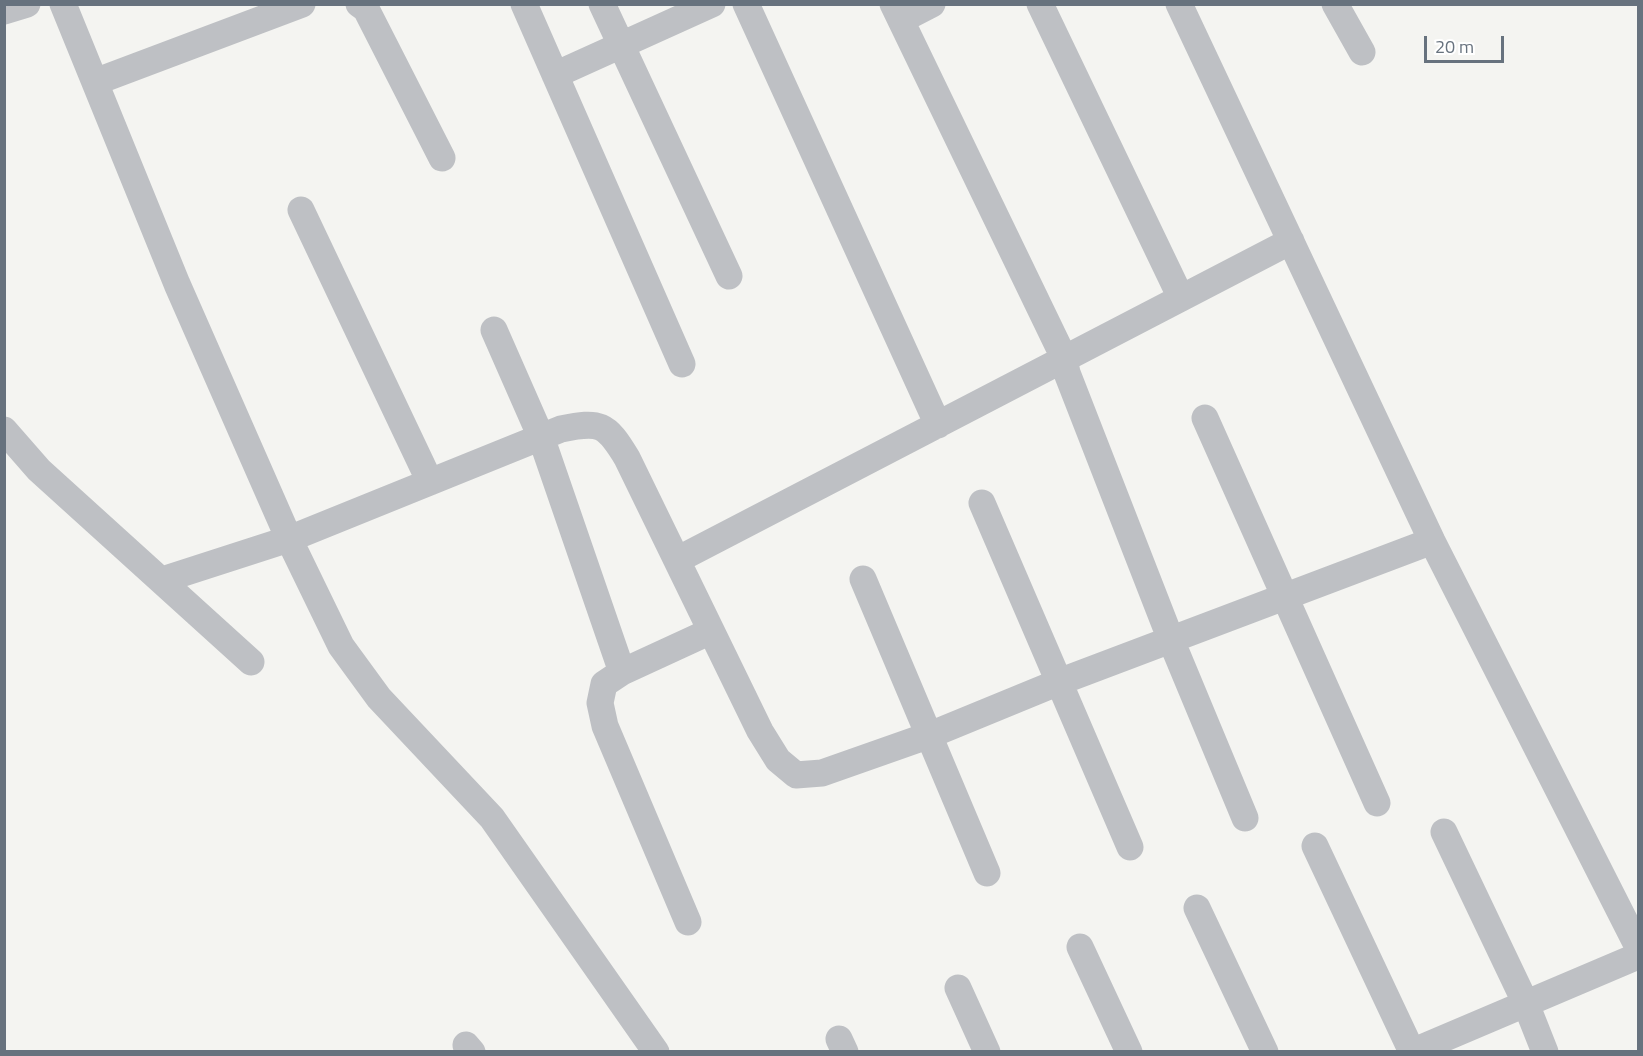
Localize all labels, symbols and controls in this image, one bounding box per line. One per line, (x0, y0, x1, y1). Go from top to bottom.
scale bar (1427, 24, 1506, 62)
text: 20 m (1435, 33, 1474, 60)

